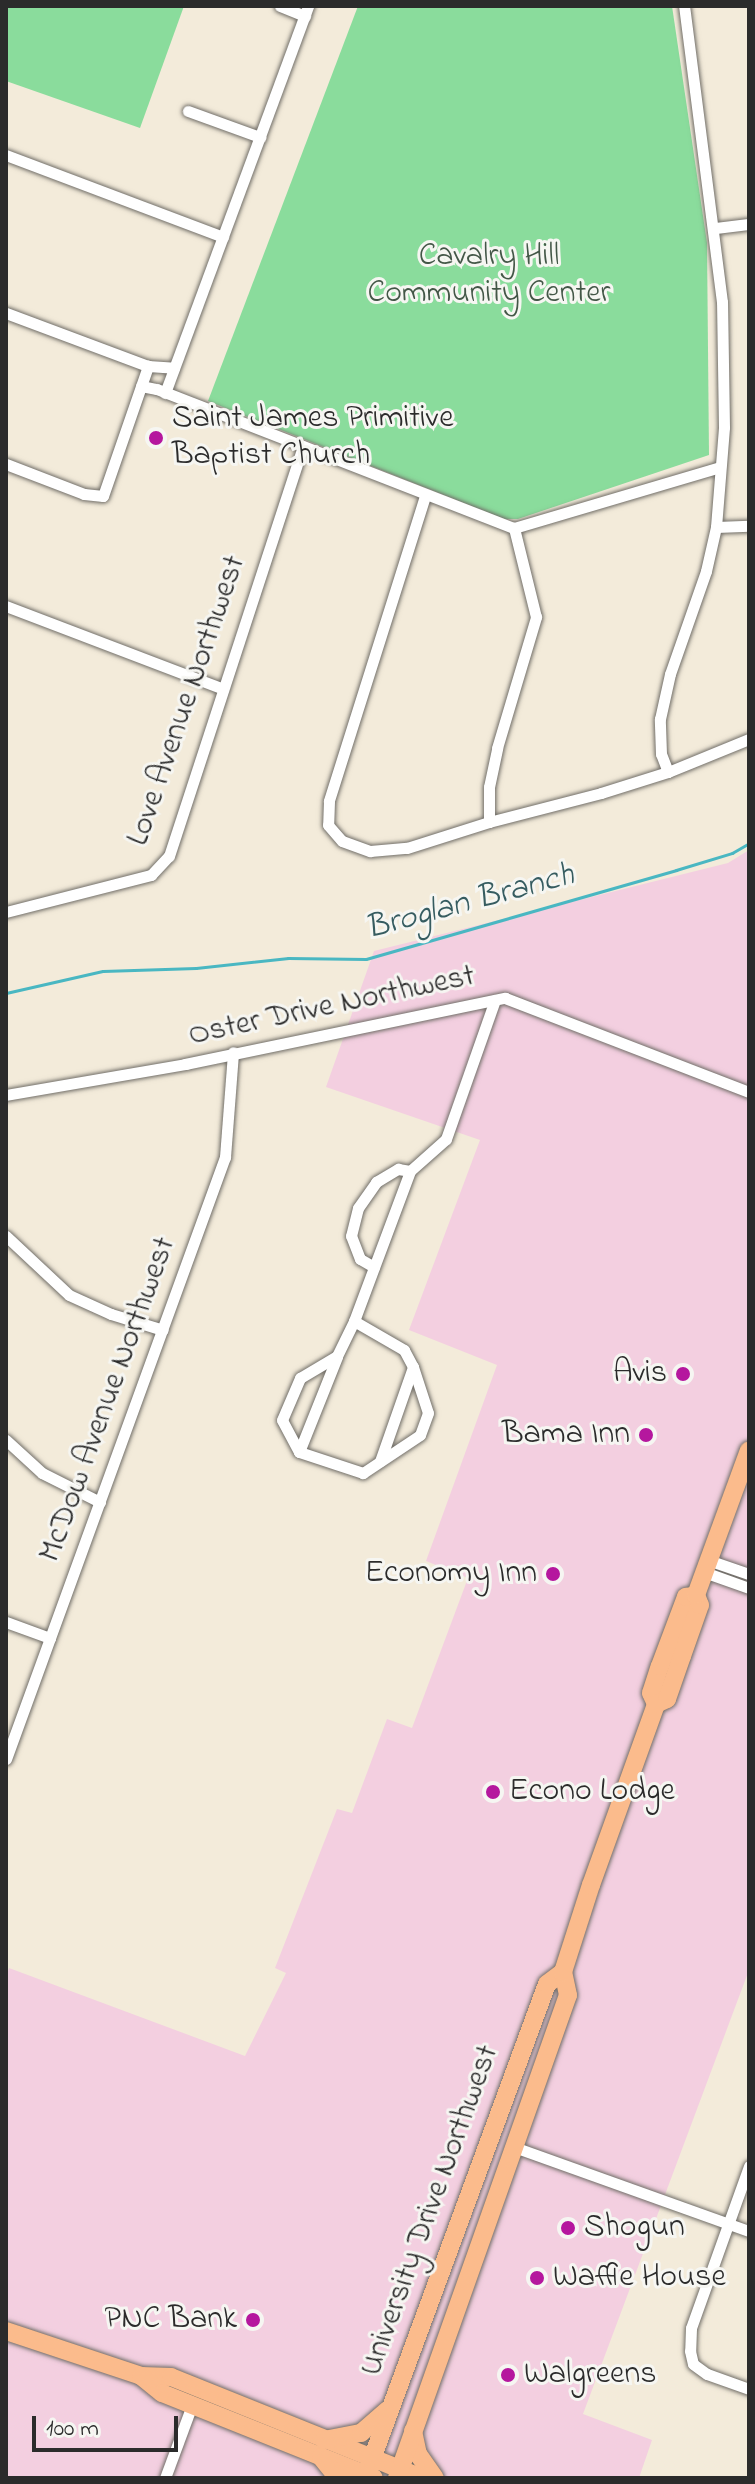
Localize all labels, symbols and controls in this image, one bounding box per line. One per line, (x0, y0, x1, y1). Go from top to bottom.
park label: Cavalry Hill Community Center (368, 239, 610, 314)
place label: Saint James Primitive Baptist Church (172, 401, 454, 476)
marker: Saint James Primitive Baptist Church (147, 429, 165, 447)
street label: Love Avenue Northwest (120, 551, 256, 851)
water label: Broglan Branch (361, 856, 579, 950)
street label: Oster Drive Northwest (185, 958, 479, 1056)
street label: McDow Avenue Northwest (32, 1232, 186, 1568)
place label: Avis (613, 1355, 667, 1393)
marker: Avis (674, 1365, 692, 1383)
place label: Bama Inn (502, 1416, 630, 1454)
marker: Bama Inn (637, 1426, 655, 1444)
place label: Economy Inn (365, 1555, 537, 1593)
marker: Economy Inn (544, 1565, 562, 1583)
place label: Econo Lodge (509, 1773, 675, 1811)
marker: Econo Lodge (484, 1783, 502, 1801)
street label: University Drive Northwest (353, 2040, 509, 2382)
place label: Shogun (584, 2209, 685, 2247)
marker: Shogun (559, 2219, 577, 2237)
place label: Waffle House (553, 2259, 726, 2297)
marker: Waffle House (528, 2269, 546, 2287)
place label: PNC Bank (105, 2301, 237, 2339)
marker: PNC Bank (244, 2311, 262, 2329)
place label: Walgreens (524, 2356, 657, 2394)
marker: Walgreens (499, 2366, 517, 2384)
scale bar (36, 2400, 182, 2450)
text: 100 m (46, 2412, 99, 2447)

